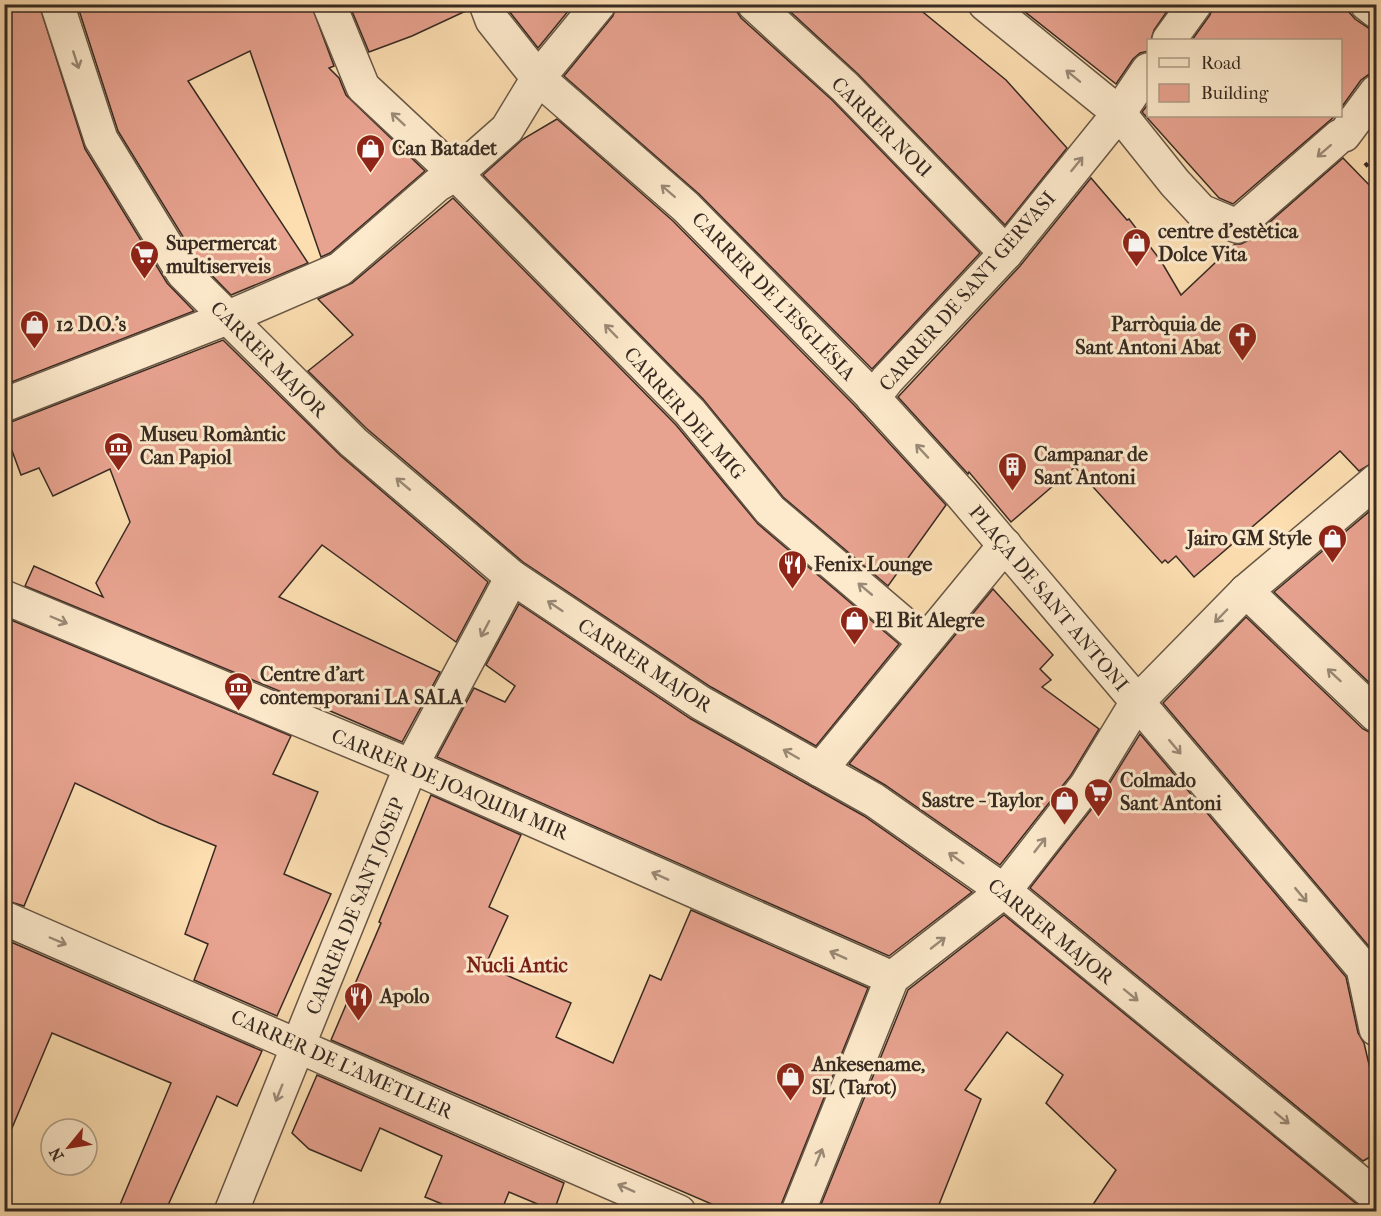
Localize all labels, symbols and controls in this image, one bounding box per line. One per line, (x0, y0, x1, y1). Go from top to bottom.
legend (1147, 39, 1342, 117)
one-way arrow (71, 50, 82, 69)
text: Road (1201, 53, 1241, 74)
one-way arrow (1065, 70, 1081, 83)
street label: CARRER NOU (827, 72, 937, 183)
text: Building (1201, 83, 1269, 104)
one-way arrow (391, 113, 406, 127)
shop icon: Can Batadet (355, 132, 387, 174)
place label: Can Batadet (392, 137, 498, 160)
one-way arrow (1317, 144, 1332, 158)
one-way arrow (1070, 156, 1083, 172)
one-way arrow (661, 184, 676, 198)
street label: CARRER DE SANT GERVASI (874, 187, 1060, 396)
street label: CARRER DE L'ESGLÉSIA (687, 207, 862, 386)
place label: centre d'estètica Dolce Vita (1158, 220, 1299, 266)
shop icon: centre d'estètica Dolce Vita (1121, 226, 1153, 268)
place label: Supermercat multiserveis (165, 232, 278, 278)
supermarket icon: Supermercat multiserveis (129, 238, 161, 280)
street label: CARRER MAJOR (206, 297, 333, 423)
shop icon: 12 D.O.'s (19, 308, 51, 350)
place label: 12 D.O.'s (56, 313, 127, 336)
place label: Parròquia de Sant Antoni Abat (1075, 313, 1222, 359)
church icon: Parròquia de Sant Antoni Abat (1226, 320, 1258, 362)
one-way arrow (603, 324, 618, 339)
street label: CARRER DEL MIG (619, 342, 750, 484)
place label: Museu Romàntic Can Papiol (139, 423, 286, 469)
museum icon: Museu Romàntic Can Papiol (103, 430, 135, 472)
place label: Campanar de Sant Antoni (1034, 443, 1148, 489)
one-way arrow (915, 444, 929, 459)
building icon: Campanar de Sant Antoni (997, 450, 1029, 492)
one-way arrow (396, 477, 411, 491)
street label: PLAÇA DE SANT ANTONI (963, 501, 1133, 697)
shop icon: Jairo GM Style (1317, 522, 1349, 564)
place label: Jairo GM Style (1185, 527, 1312, 550)
restaurant icon: Fenix Lounge (777, 548, 809, 590)
place label: Fenix Lounge (813, 553, 933, 576)
one-way arrow (857, 583, 873, 596)
one-way arrow (548, 600, 564, 612)
shop icon: El Bit Alegre (838, 604, 870, 646)
one-way arrow (1215, 608, 1229, 623)
place label: El Bit Alegre (875, 609, 985, 632)
street label: CARRER MAJOR (574, 614, 717, 718)
one-way arrow (49, 615, 67, 626)
one-way arrow (479, 620, 491, 637)
place label: Centre d'art contemporani LA SALA (260, 663, 464, 709)
one-way arrow (1327, 668, 1342, 682)
museum icon: Centre d'art contemporani LA SALA (223, 670, 255, 712)
street label: CARRER DE JOAQUIM MIR (328, 724, 573, 845)
one-way arrow (1168, 739, 1182, 754)
one-way arrow (783, 748, 801, 759)
place label: Colmado Sant Antoni (1120, 769, 1223, 815)
supermarket icon: Colmado Sant Antoni (1083, 776, 1115, 818)
shop icon: Sastre - Taylor (1048, 784, 1080, 826)
place label: Sastre - Taylor (922, 789, 1043, 812)
street label: CARRER DE SANT JOSEP (301, 794, 410, 1018)
one-way arrow (1034, 837, 1047, 853)
one-way arrow (949, 852, 965, 864)
one-way arrow (651, 870, 670, 881)
street label: CARRER MAJOR (983, 874, 1119, 990)
one-way arrow (1294, 887, 1308, 902)
one-way arrow (49, 936, 67, 947)
one-way arrow (930, 936, 946, 949)
one-way arrow (830, 948, 848, 960)
district label: Nucli Antic (466, 953, 568, 977)
restaurant icon: Apolo (343, 980, 375, 1022)
place label: Apolo (378, 985, 429, 1008)
one-way arrow (1123, 988, 1139, 1001)
street label: CARRER DE L'AMETLLER (228, 1005, 457, 1124)
place label: Ankesename, SL (Tarot) (810, 1053, 925, 1099)
shop icon: Ankesename, SL (Tarot) (775, 1060, 807, 1102)
one-way arrow (273, 1083, 284, 1102)
one-way arrow (1273, 1112, 1289, 1125)
north arrow (39, 1117, 99, 1177)
text: N (45, 1143, 68, 1164)
one-way arrow (815, 1149, 826, 1167)
one-way arrow (617, 1182, 635, 1193)

